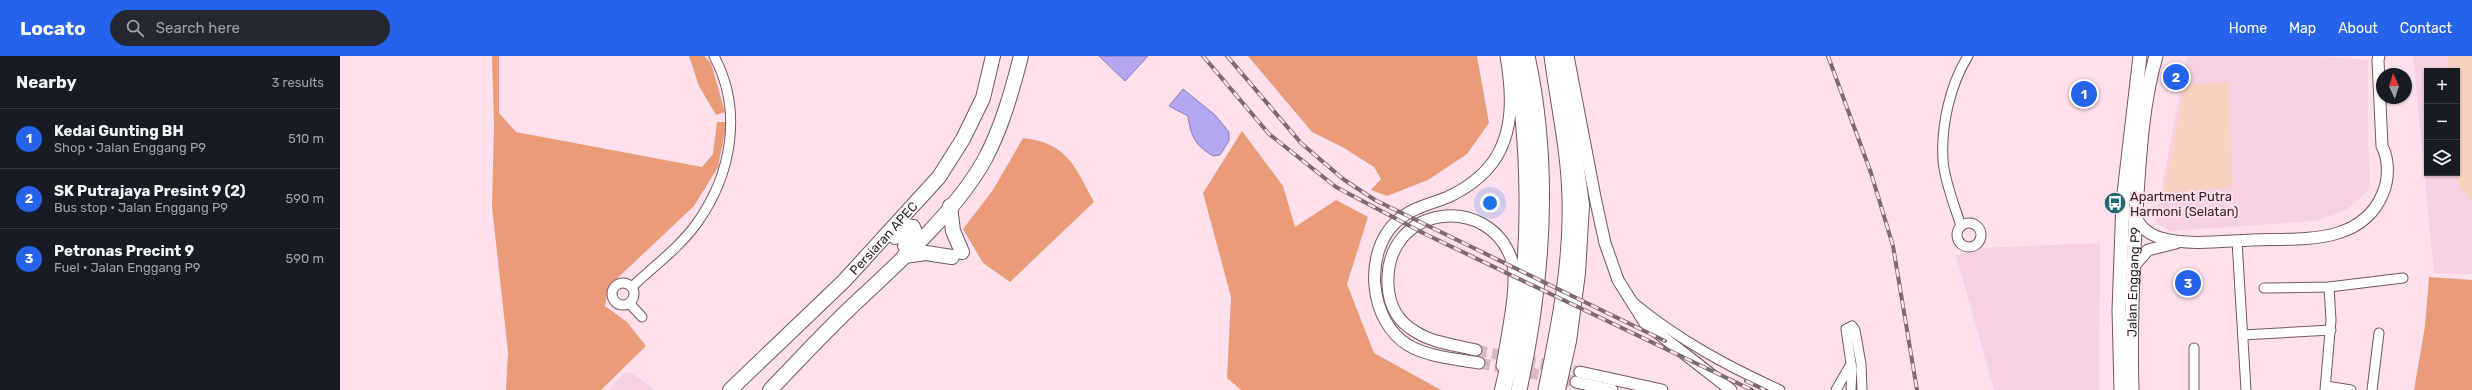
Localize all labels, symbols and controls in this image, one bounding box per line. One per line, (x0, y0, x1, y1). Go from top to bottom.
search box (110, 10, 390, 46)
text: Locato (20, 17, 86, 40)
icon: search (124, 17, 146, 39)
text: Search here (156, 19, 240, 37)
text: Home (2229, 20, 2267, 37)
text: Map (2289, 20, 2316, 37)
text: About (2338, 20, 2378, 37)
text: Contact (2400, 20, 2452, 37)
pin: 2 (2163, 62, 2189, 92)
north arrow (2376, 68, 2412, 104)
map controls (2424, 68, 2460, 176)
button: + (2424, 68, 2460, 104)
text: Nearby (16, 72, 77, 92)
text: 3 results (272, 75, 324, 90)
pin: 1 (2071, 79, 2097, 109)
button: − (2424, 104, 2460, 140)
text: Kedai Gunting BH (54, 122, 184, 140)
text: 1 (26, 131, 32, 146)
text: 510 m (288, 131, 324, 146)
text: Shop · Jalan Enggang P9 (54, 140, 206, 155)
button: layers (2424, 140, 2460, 176)
text: SK Putrajaya Presint 9 (2) (54, 182, 246, 200)
place label: Apartment Putra Harmoni (Selatan) (2130, 189, 2238, 219)
bus stop icon: Apartment Putra Harmoni (Selatan) (2102, 190, 2128, 216)
text: 2 (25, 191, 33, 206)
text: 590 m (286, 191, 324, 206)
your location (1480, 193, 1500, 213)
street label: Persiaran APEC (847, 198, 921, 278)
text: Bus stop · Jalan Enggang P9 (54, 200, 228, 215)
street label: Jalan Enggang P9 (2124, 226, 2143, 337)
text: Petronas Precint 9 (54, 242, 194, 260)
text: 3 (25, 251, 33, 266)
text: 590 m (286, 251, 324, 266)
text: Fuel · Jalan Enggang P9 (54, 260, 200, 275)
pin: 3 (2175, 268, 2201, 298)

